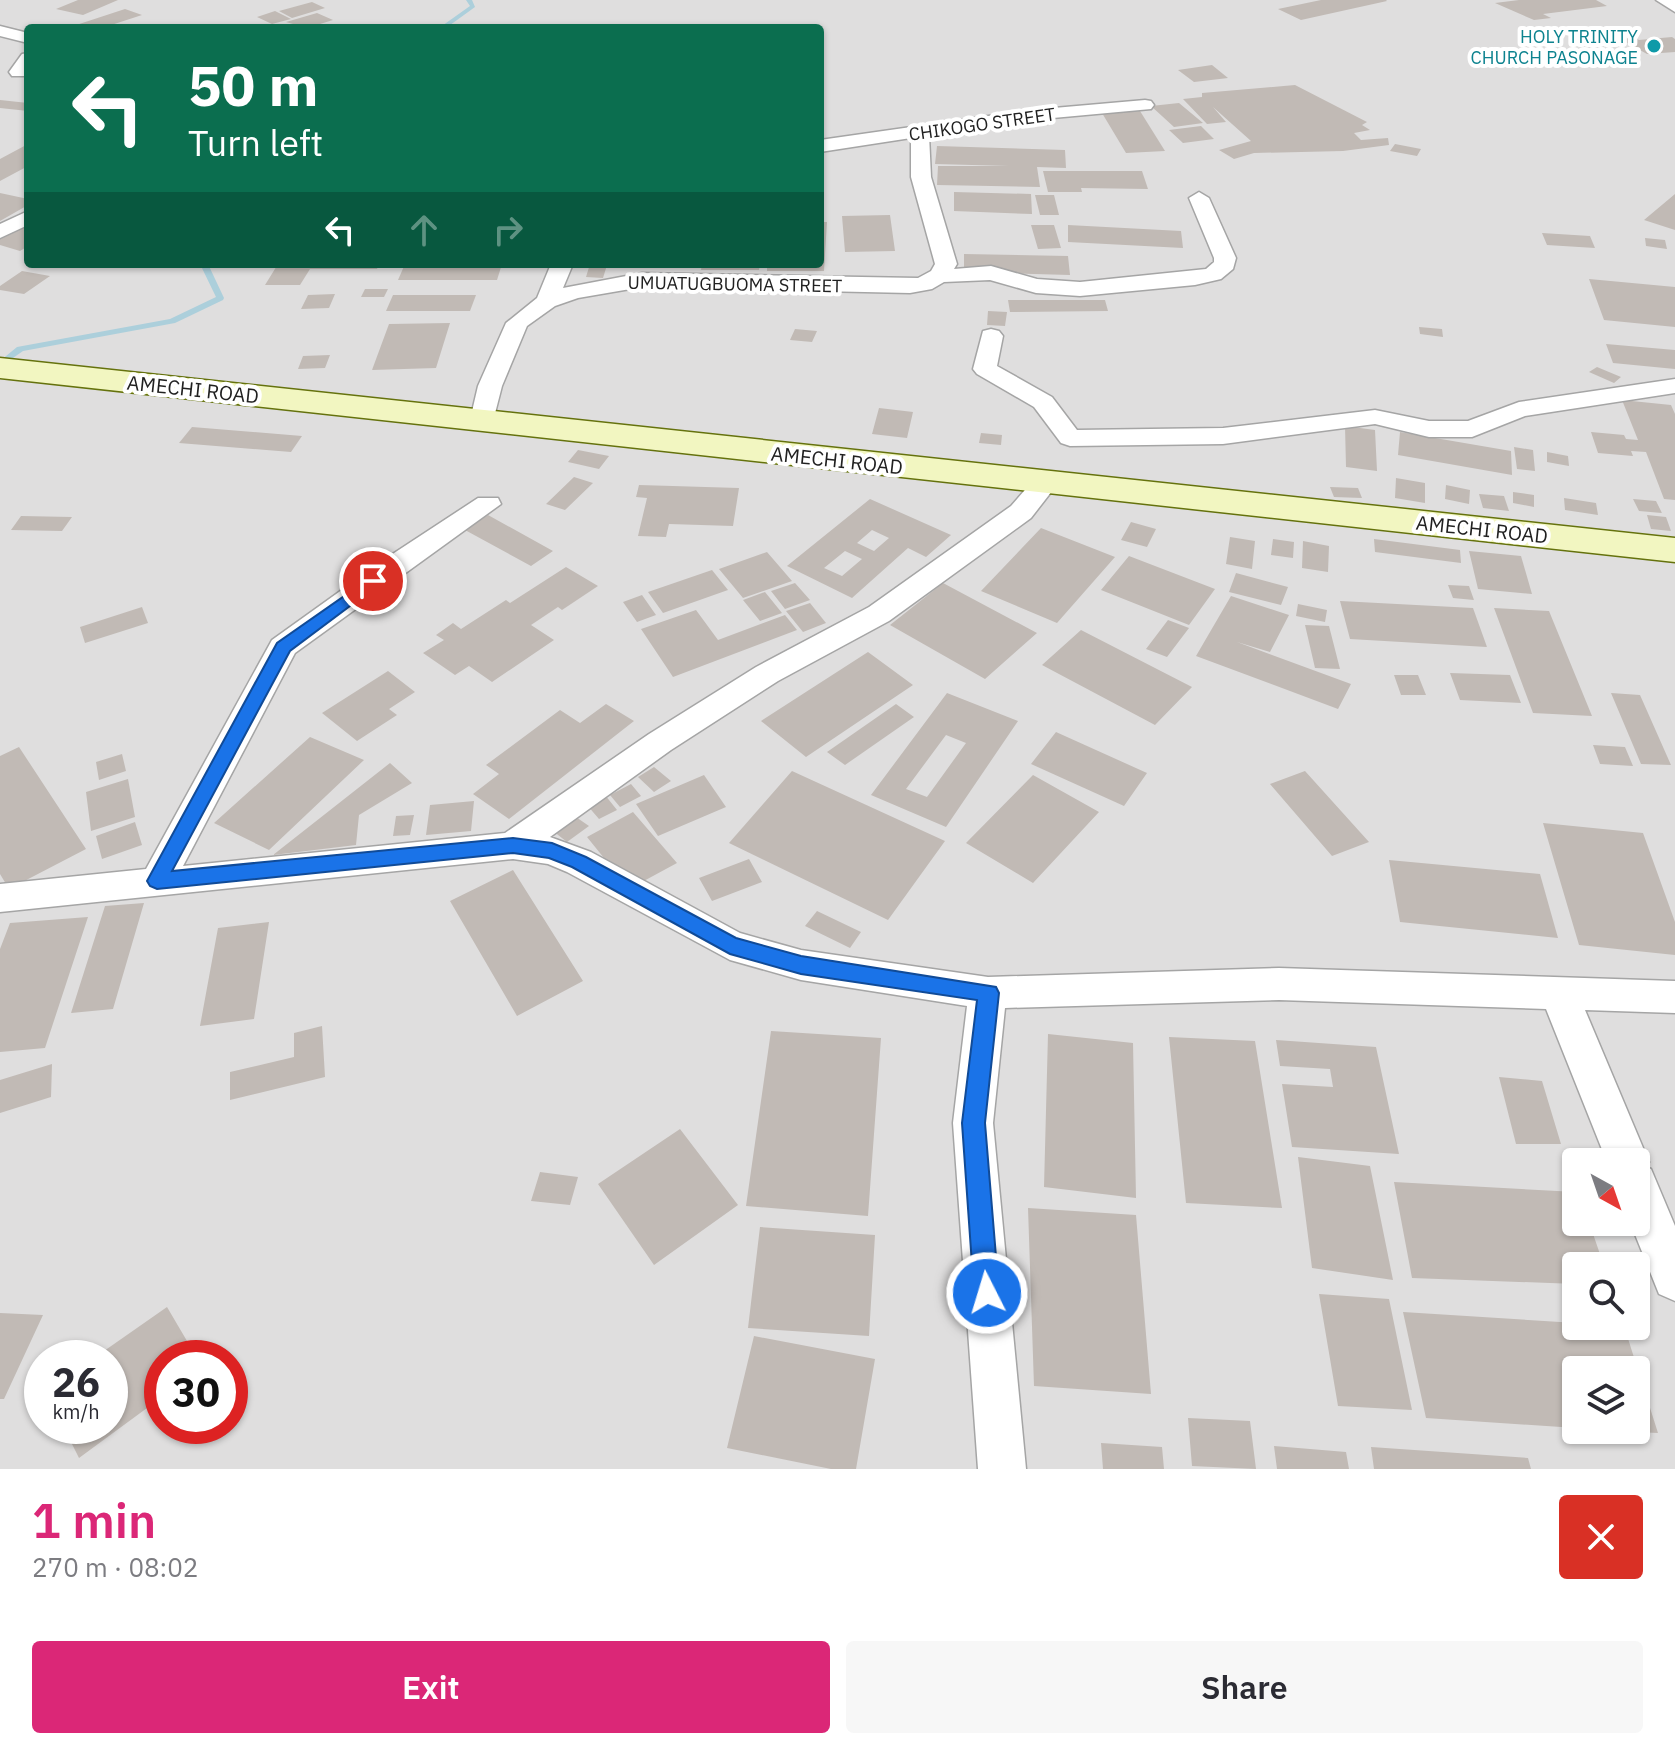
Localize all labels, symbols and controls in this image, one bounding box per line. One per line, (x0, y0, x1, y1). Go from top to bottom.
place label: HOLY TRINITY CHURCH PASONAGE (1471, 25, 1638, 69)
marker: HOLY TRINITY CHURCH PASONAGE (1645, 37, 1663, 55)
text: 50 m (188, 49, 318, 121)
icon: left (56, 56, 160, 160)
street label: CHIKOGO STREET (907, 102, 1057, 146)
text: Turn left (188, 119, 323, 166)
icon: left (318, 208, 362, 252)
icon: ahead (402, 208, 446, 252)
icon: right (486, 208, 530, 252)
street label: UMUATUGBUOMA STREET (628, 271, 842, 297)
street label: AMECHI ROAD (126, 369, 260, 409)
street label: AMECHI ROAD (770, 440, 904, 480)
street label: AMECHI ROAD (1415, 509, 1549, 549)
pin (339, 547, 407, 615)
icon: arrive (351, 559, 395, 603)
north arrow (1562, 1148, 1650, 1236)
map controls (1562, 1148, 1650, 1444)
position arrow (945, 1251, 1029, 1335)
button: search (1562, 1252, 1650, 1340)
speed limit sign: 30 (144, 1340, 248, 1444)
text: 26 (52, 1356, 100, 1408)
button: layers (1562, 1356, 1650, 1444)
text: km/h (52, 1398, 100, 1425)
text: 1 min (32, 1489, 156, 1551)
button: close (1559, 1495, 1643, 1579)
text: 270 m · 08:02 (32, 1550, 198, 1584)
button: Exit (32, 1641, 830, 1733)
button: Share (846, 1641, 1643, 1733)

